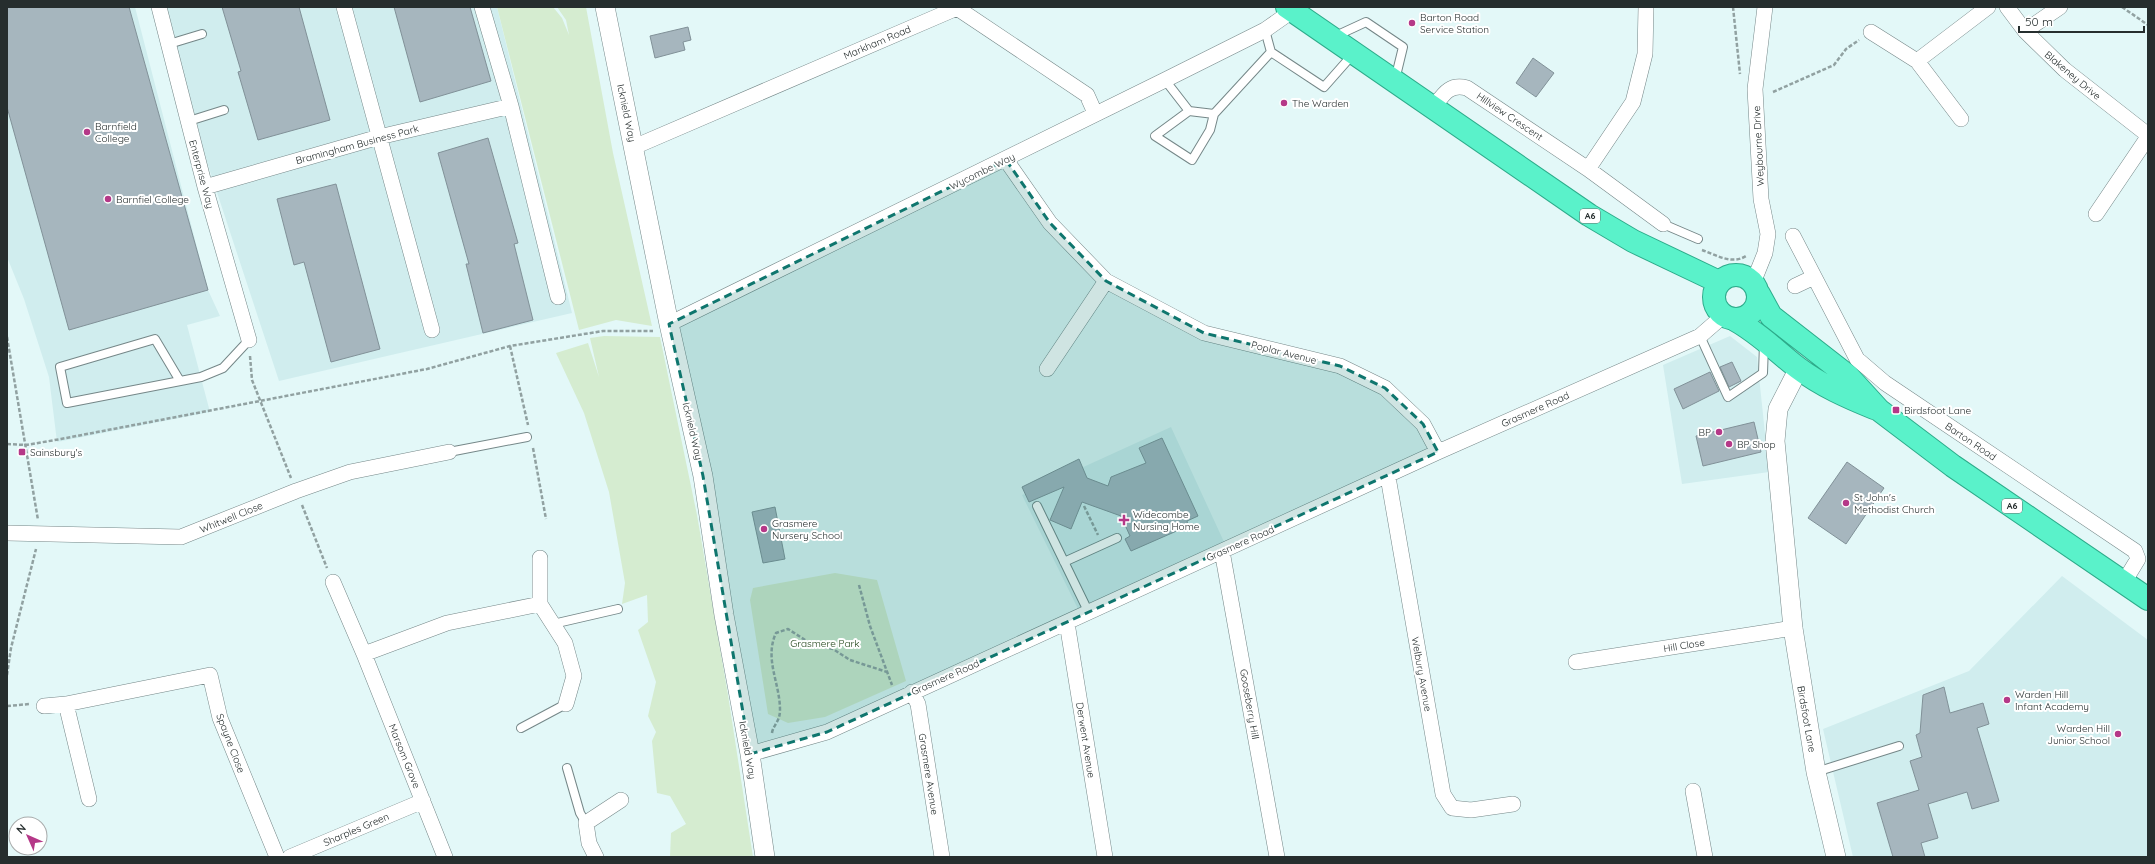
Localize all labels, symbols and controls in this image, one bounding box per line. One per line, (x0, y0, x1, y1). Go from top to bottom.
scale bar (2019, 8, 2144, 34)
place label: Barton Road Service Station (1420, 11, 1489, 36)
text: 50 m (2025, 14, 2053, 29)
marker: Barton Road Service Station (1407, 18, 1417, 28)
street label: Markham Road (842, 22, 913, 62)
street label: Blakeney Drive (2042, 48, 2104, 103)
street label: Icknield Way (614, 83, 639, 143)
street label: Hillview Crescent (1474, 89, 1546, 144)
place label: The Warden (1292, 97, 1349, 110)
marker: The Warden (1279, 98, 1289, 108)
street label: Weybourne Drive (1750, 105, 1767, 187)
place label: Barnfield College (95, 120, 137, 145)
street label: Bramingham Business Park (294, 122, 420, 167)
marker: Barnfield College (82, 127, 92, 137)
street label: Enterprise Way (186, 138, 217, 210)
street label: Wycombe Way (947, 150, 1017, 193)
place label: Barnfiel College (116, 193, 189, 206)
marker: Barnfiel College (103, 194, 113, 204)
road number: A6 (1580, 209, 1600, 223)
street label: Poplar Avenue (1250, 338, 1318, 367)
street label: Grasmere Road (1499, 389, 1571, 430)
street label: Icknield Way (680, 401, 705, 461)
place label: Birdsfoot Lane (1904, 404, 1972, 417)
marker: Birdsfoot Lane (1891, 405, 1901, 415)
street label: Barton Road (1943, 419, 1999, 463)
place label: BP (1699, 426, 1711, 439)
marker: BP (1714, 427, 1724, 437)
place label: BP Shop (1737, 438, 1776, 451)
marker: BP Shop (1724, 439, 1734, 449)
place label: Sainsbury's (30, 446, 82, 459)
marker: Sainsbury's (17, 447, 27, 457)
place label: St John's Methodist Church (1854, 491, 1934, 516)
marker: St John's Methodist Church (1841, 498, 1851, 508)
street label: Whitwell Close (198, 499, 265, 536)
road number: A6 (2002, 499, 2022, 513)
place label: Widecombe Nursing Home (1133, 508, 1200, 533)
marker: Widecombe Nursing Home (1118, 514, 1130, 526)
place label: Grasmere Nursery School (772, 517, 842, 542)
street label: Grasmere Road (1204, 523, 1276, 564)
marker: Grasmere Nursery School (759, 524, 769, 534)
street label: Welbury Avenue (1409, 636, 1435, 713)
street label: Hill Close (1662, 636, 1706, 655)
park label: Grasmere Park (790, 637, 860, 650)
street label: Grasmere Road (909, 657, 981, 698)
street label: Gooseberry Hill (1237, 668, 1262, 740)
street label: Birdsfoot Lane (1794, 685, 1819, 754)
place label: Warden Hill Infant Academy (2015, 688, 2089, 713)
marker: Warden Hill Infant Academy (2002, 695, 2012, 705)
street label: Derwent Avenue (1073, 701, 1098, 779)
street label: Spayne Close (213, 712, 248, 775)
street label: Icknield Way (736, 720, 759, 780)
street label: Marsom Grove (386, 722, 423, 791)
place label: Warden Hill Junior School (2047, 722, 2110, 747)
marker: Warden Hill Junior School (2113, 729, 2123, 739)
street label: Grasmere Avenue (916, 732, 941, 816)
street label: Sharples Green (321, 810, 391, 849)
north arrow (8, 816, 48, 856)
text: N (13, 821, 29, 837)

